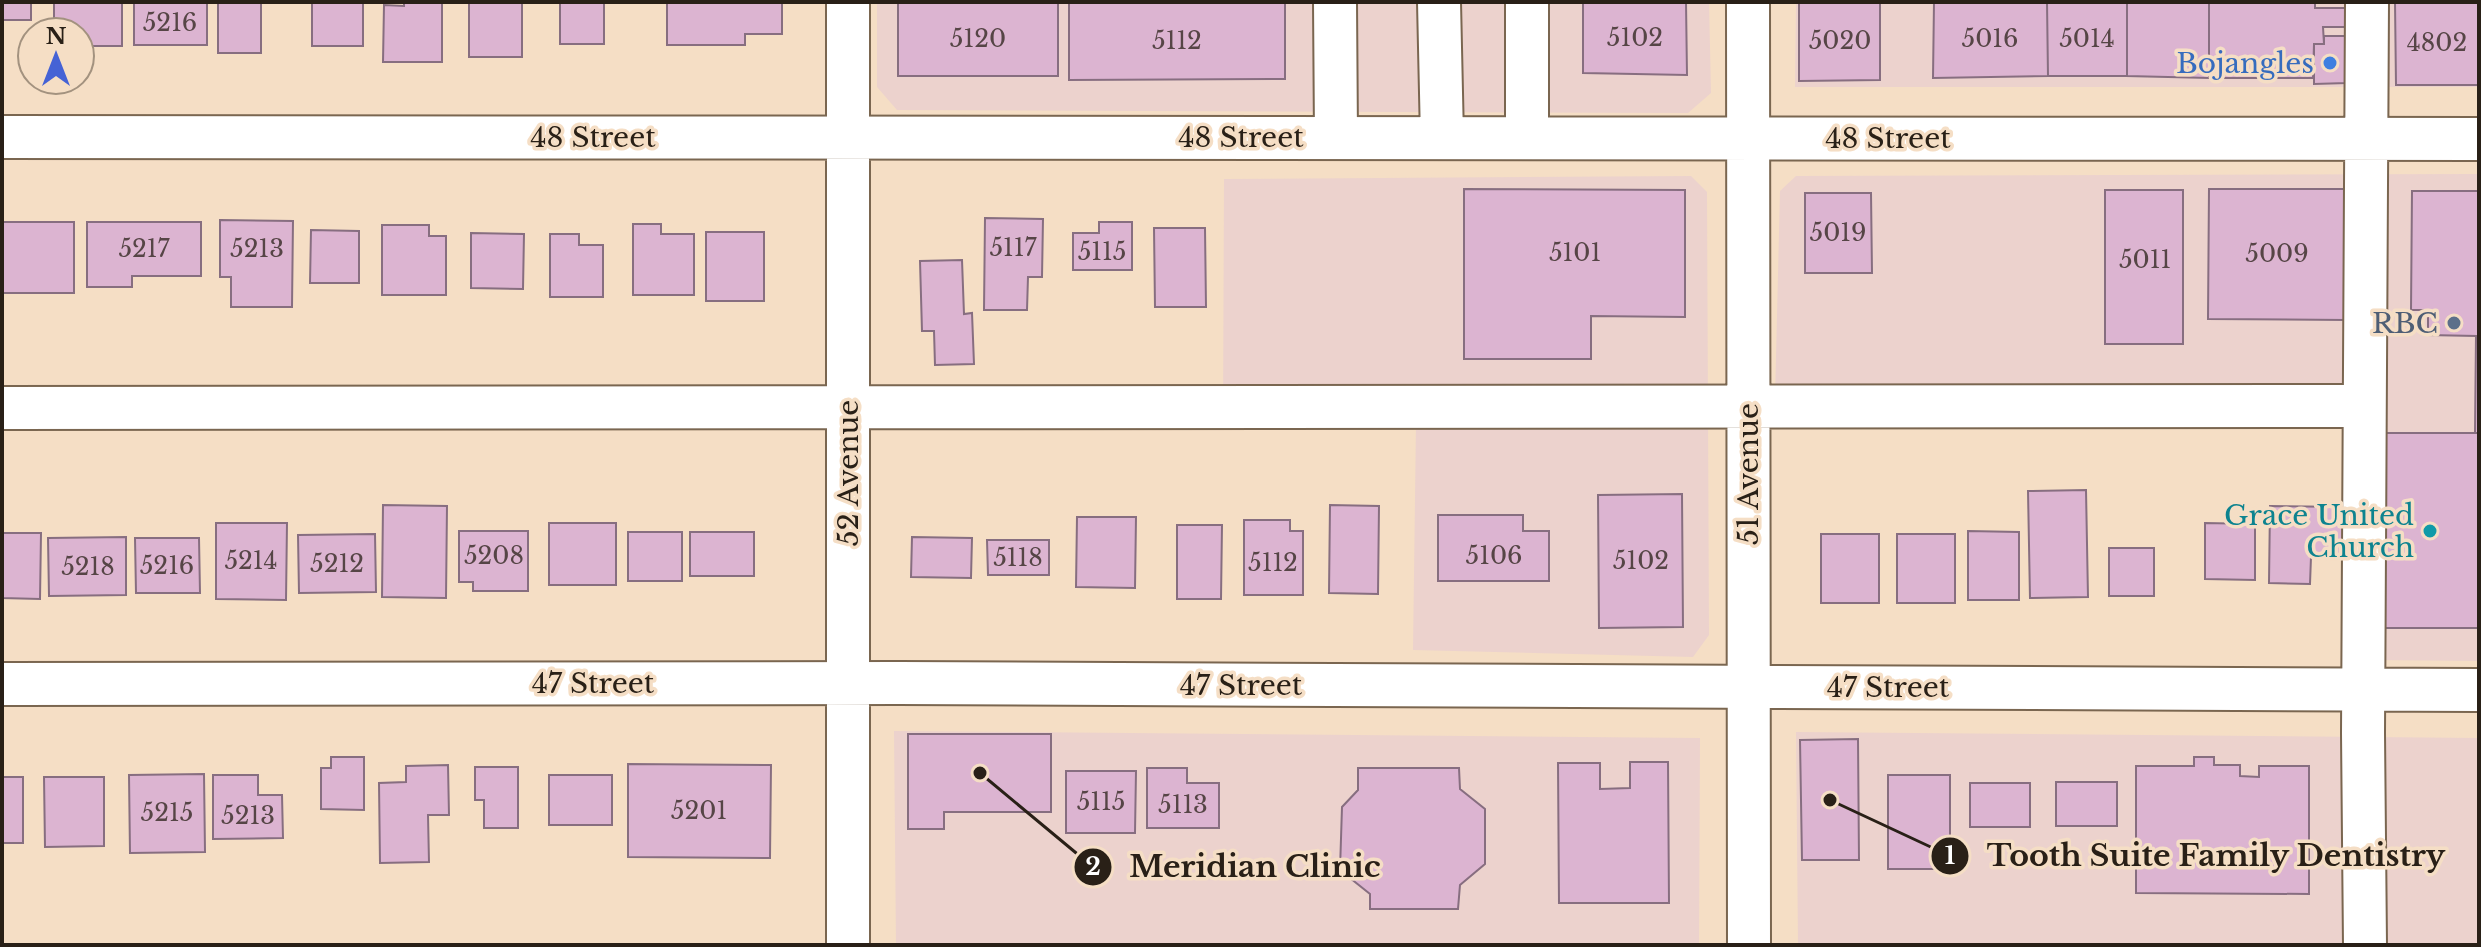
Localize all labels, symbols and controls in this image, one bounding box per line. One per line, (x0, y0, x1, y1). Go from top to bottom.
house number: 5216 (143, 8, 197, 37)
north arrow (16, 16, 96, 96)
text: N (46, 23, 67, 50)
house number: 5102 (1607, 23, 1663, 52)
house number: 5120 (950, 24, 1006, 53)
house number: 5016 (1962, 24, 2018, 53)
house number: 5014 (2059, 24, 2115, 53)
house number: 5112 (1152, 26, 1202, 55)
house number: 5020 (1809, 26, 1871, 55)
house number: 4802 (2407, 28, 2467, 57)
place label: Bojangles (2176, 46, 2314, 81)
marker: Bojangles (2321, 54, 2339, 72)
street label: 48 Street (530, 120, 656, 155)
street label: 48 Street (1178, 120, 1304, 155)
street label: 48 Street (1825, 121, 1951, 156)
house number: 5019 (1810, 218, 1866, 247)
house number: 5117 (989, 233, 1037, 262)
house number: 5217 (118, 234, 171, 263)
house number: 5213 (230, 234, 284, 263)
house number: 5115 (1078, 237, 1126, 266)
house number: 5101 (1549, 238, 1601, 267)
house number: 5009 (2245, 239, 2309, 268)
house number: 5011 (2119, 245, 2171, 274)
place label: RBC (2372, 306, 2438, 341)
marker: RBC (2445, 314, 2463, 332)
street label: 52 Avenue (831, 400, 866, 546)
street label: 51 Avenue (1731, 403, 1766, 545)
place label: Grace United Church (2224, 498, 2414, 565)
marker: Grace United Church (2421, 522, 2439, 540)
house number: 5208 (464, 541, 524, 570)
house number: 5106 (1466, 541, 1522, 570)
house number: 5118 (993, 543, 1043, 572)
house number: 5214 (224, 546, 278, 575)
house number: 5102 (1613, 546, 1669, 575)
house number: 5112 (1248, 548, 1298, 577)
house number: 5212 (310, 549, 364, 578)
house number: 5216 (140, 551, 194, 580)
house number: 5218 (61, 552, 115, 581)
street label: 47 Street (532, 666, 655, 701)
street label: 47 Street (1180, 668, 1303, 703)
street label: 47 Street (1827, 670, 1950, 705)
house number: 5115 (1077, 787, 1125, 816)
house number: 5113 (1158, 790, 1208, 819)
house number: 5201 (671, 796, 727, 825)
house number: 5215 (141, 798, 193, 827)
house number: 5213 (221, 801, 275, 830)
callout: Tooth Suite Family Dentistry (1930, 829, 2462, 883)
text: Tooth Suite Family Dentistry (1987, 837, 2446, 874)
callout: Meridian Clinic (1073, 840, 1397, 894)
text: 1 (1945, 841, 1955, 870)
text: Meridian Clinic (1129, 848, 1381, 885)
text: 2 (1085, 852, 1101, 881)

